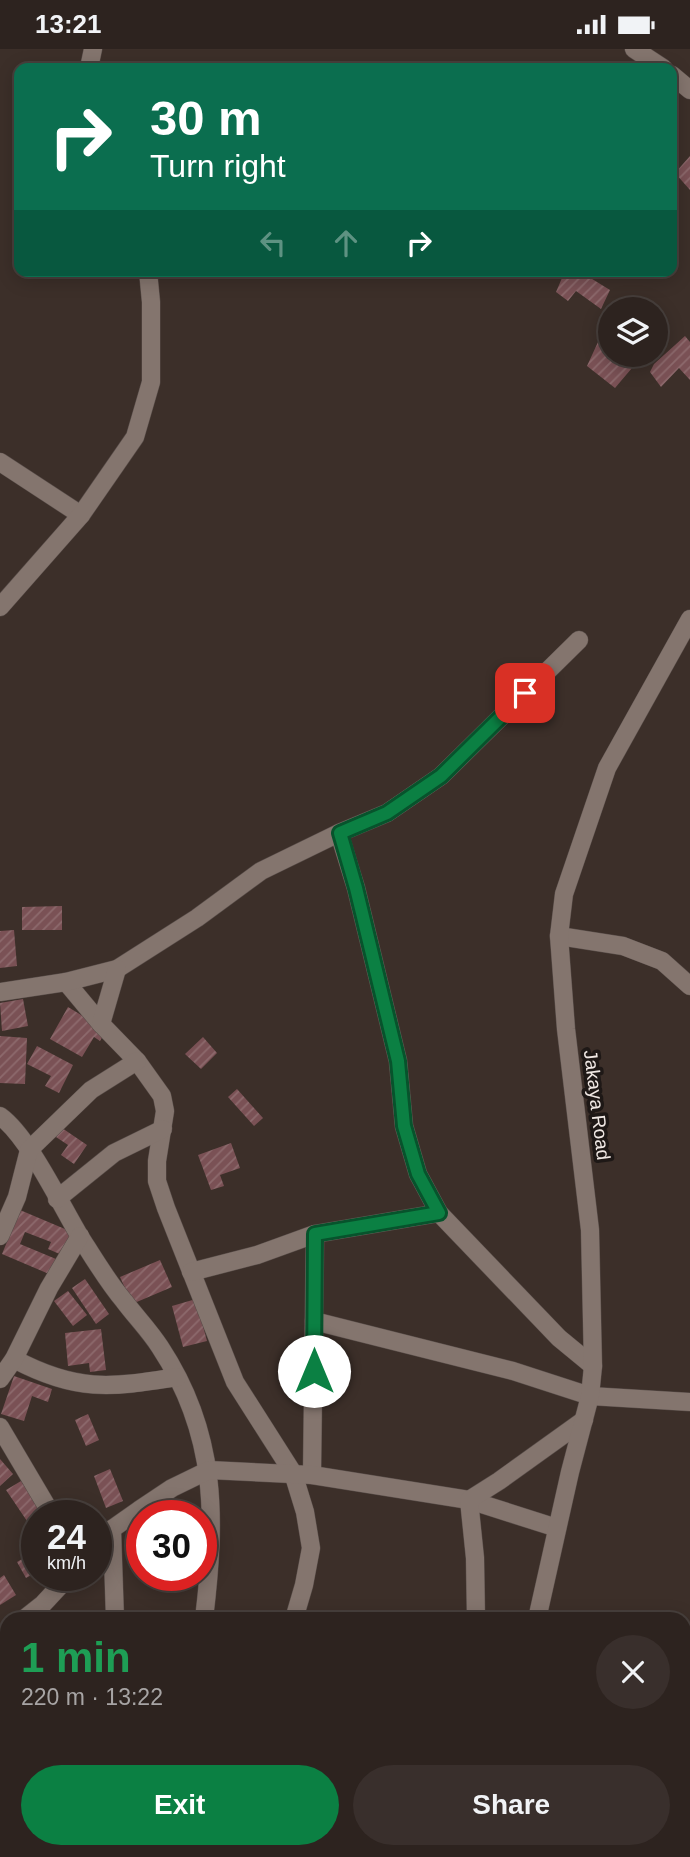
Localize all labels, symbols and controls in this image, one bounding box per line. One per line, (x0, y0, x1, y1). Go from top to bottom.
text: 13:21 (35, 9, 102, 39)
icon: right (35, 91, 126, 182)
text: 30 m (150, 91, 262, 145)
text: Turn right (150, 148, 286, 184)
icon: left (254, 224, 292, 262)
icon: ahead (327, 224, 365, 262)
icon: right (400, 224, 438, 262)
map controls (598, 297, 668, 367)
button: layers (598, 297, 668, 367)
pin (495, 663, 555, 723)
icon: arrive (506, 674, 544, 712)
street label: Jakaya Road (580, 1049, 614, 1161)
position arrow (277, 1334, 351, 1408)
speed limit sign: 30 (126, 1500, 217, 1591)
text: 24 (47, 1517, 86, 1556)
text: km/h (47, 1553, 86, 1573)
text: 1 min (21, 1634, 131, 1681)
button: close (596, 1635, 670, 1709)
text: 220 m · 13:22 (21, 1684, 163, 1710)
button: Exit (21, 1765, 339, 1845)
button: Share (353, 1765, 670, 1845)

